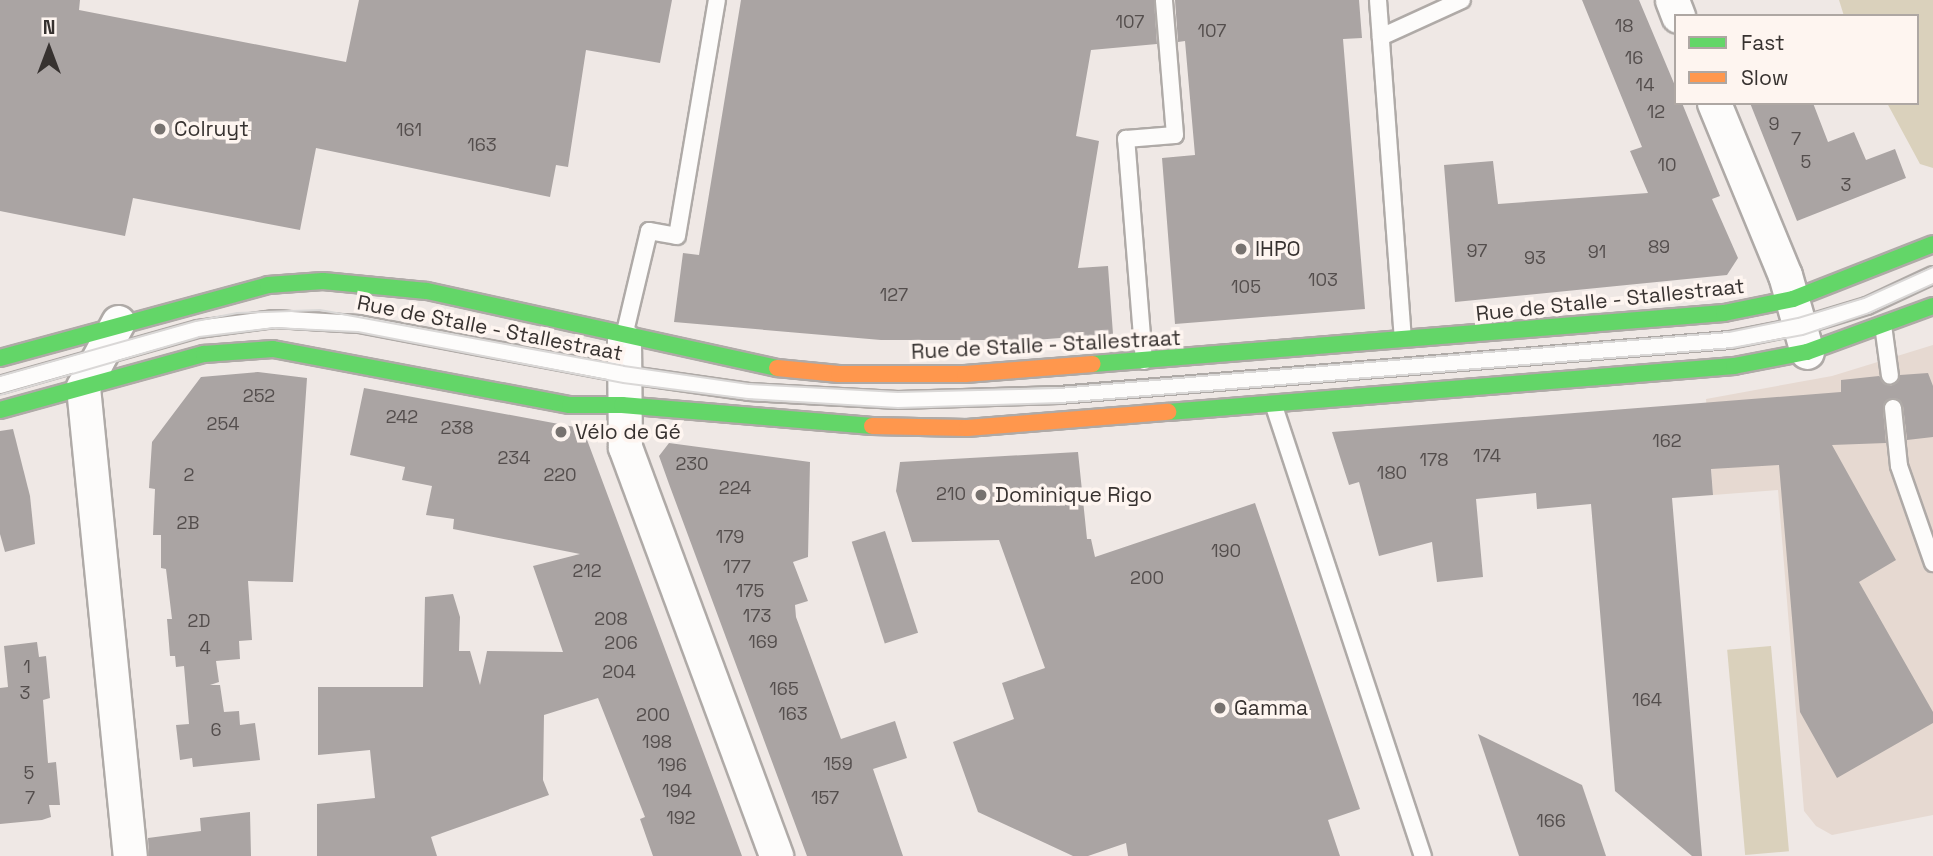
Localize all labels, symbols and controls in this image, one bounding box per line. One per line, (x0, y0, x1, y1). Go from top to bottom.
house number: 107 (1116, 11, 1144, 33)
north arrow (14, 14, 84, 84)
legend (1674, 14, 1919, 105)
text: N (43, 15, 55, 40)
house number: 18 (1615, 15, 1633, 37)
house number: 107 (1198, 20, 1226, 42)
text: Fast (1741, 29, 1785, 56)
house number: 16 (1625, 47, 1643, 69)
text: Slow (1741, 64, 1789, 91)
house number: 14 (1636, 74, 1654, 96)
house number: 12 (1647, 101, 1665, 123)
house number: 9 (1768, 113, 1780, 135)
place label: Colruyt (174, 116, 249, 142)
house number: 161 (396, 119, 422, 141)
marker: Colruyt (152, 121, 168, 137)
house number: 7 (1791, 128, 1801, 150)
house number: 163 (467, 134, 497, 156)
house number: 5 (1801, 151, 1811, 173)
house number: 10 (1657, 154, 1677, 176)
house number: 3 (1841, 174, 1851, 196)
place label: IHPO (1255, 236, 1301, 262)
house number: 89 (1648, 236, 1670, 258)
house number: 97 (1467, 240, 1487, 262)
marker: IHPO (1233, 241, 1249, 257)
house number: 91 (1588, 241, 1606, 263)
house number: 93 (1524, 247, 1546, 269)
house number: 103 (1308, 269, 1338, 291)
street label: Rue de Stalle - Stallestraat (1474, 273, 1746, 327)
house number: 105 (1231, 276, 1261, 298)
house number: 127 (880, 284, 908, 306)
street label: Rue de Stalle - Stallestraat (354, 290, 626, 366)
street label: Rue de Stalle - Stallestraat (910, 325, 1182, 365)
house number: 252 (243, 385, 275, 407)
house number: 242 (386, 406, 418, 428)
house number: 254 (207, 413, 239, 435)
house number: 238 (441, 417, 473, 439)
place label: Vélo de Gé (575, 419, 681, 445)
marker: Vélo de Gé (553, 424, 569, 440)
house number: 162 (1652, 430, 1682, 452)
house number: 174 (1473, 445, 1501, 467)
house number: 234 (498, 447, 530, 469)
house number: 178 (1420, 449, 1448, 471)
house number: 230 (675, 453, 709, 475)
house number: 180 (1377, 462, 1407, 484)
house number: 2 (184, 464, 194, 486)
house number: 220 (543, 464, 577, 486)
house number: 224 (719, 477, 751, 499)
place label: Dominique Rigo (995, 482, 1152, 508)
house number: 210 (936, 483, 966, 505)
marker: Dominique Rigo (973, 487, 989, 503)
house number: 2B (177, 512, 199, 534)
house number: 179 (716, 526, 744, 548)
house number: 190 (1211, 540, 1241, 562)
house number: 177 (723, 556, 751, 578)
house number: 212 (572, 560, 602, 582)
house number: 200 (1130, 567, 1164, 589)
house number: 175 (736, 580, 764, 602)
house number: 173 (743, 605, 771, 627)
house number: 208 (594, 608, 628, 630)
house number: 2D (188, 610, 210, 632)
house number: 169 (748, 631, 778, 653)
house number: 206 (604, 632, 638, 654)
house number: 4 (199, 637, 211, 659)
house number: 1 (23, 656, 31, 678)
house number: 204 (602, 661, 636, 683)
house number: 165 (769, 678, 799, 700)
house number: 3 (20, 682, 30, 704)
house number: 164 (1632, 689, 1662, 711)
place label: Gamma (1234, 695, 1308, 721)
marker: Gamma (1212, 700, 1228, 716)
house number: 163 (778, 703, 808, 725)
house number: 200 (636, 704, 670, 726)
house number: 6 (210, 719, 222, 741)
house number: 198 (642, 731, 672, 753)
house number: 159 (823, 753, 853, 775)
house number: 196 (657, 754, 687, 776)
house number: 5 (24, 762, 34, 784)
house number: 194 (662, 780, 692, 802)
house number: 7 (25, 787, 35, 809)
house number: 157 (811, 787, 839, 809)
house number: 192 (666, 807, 696, 829)
house number: 166 (1536, 810, 1566, 832)

